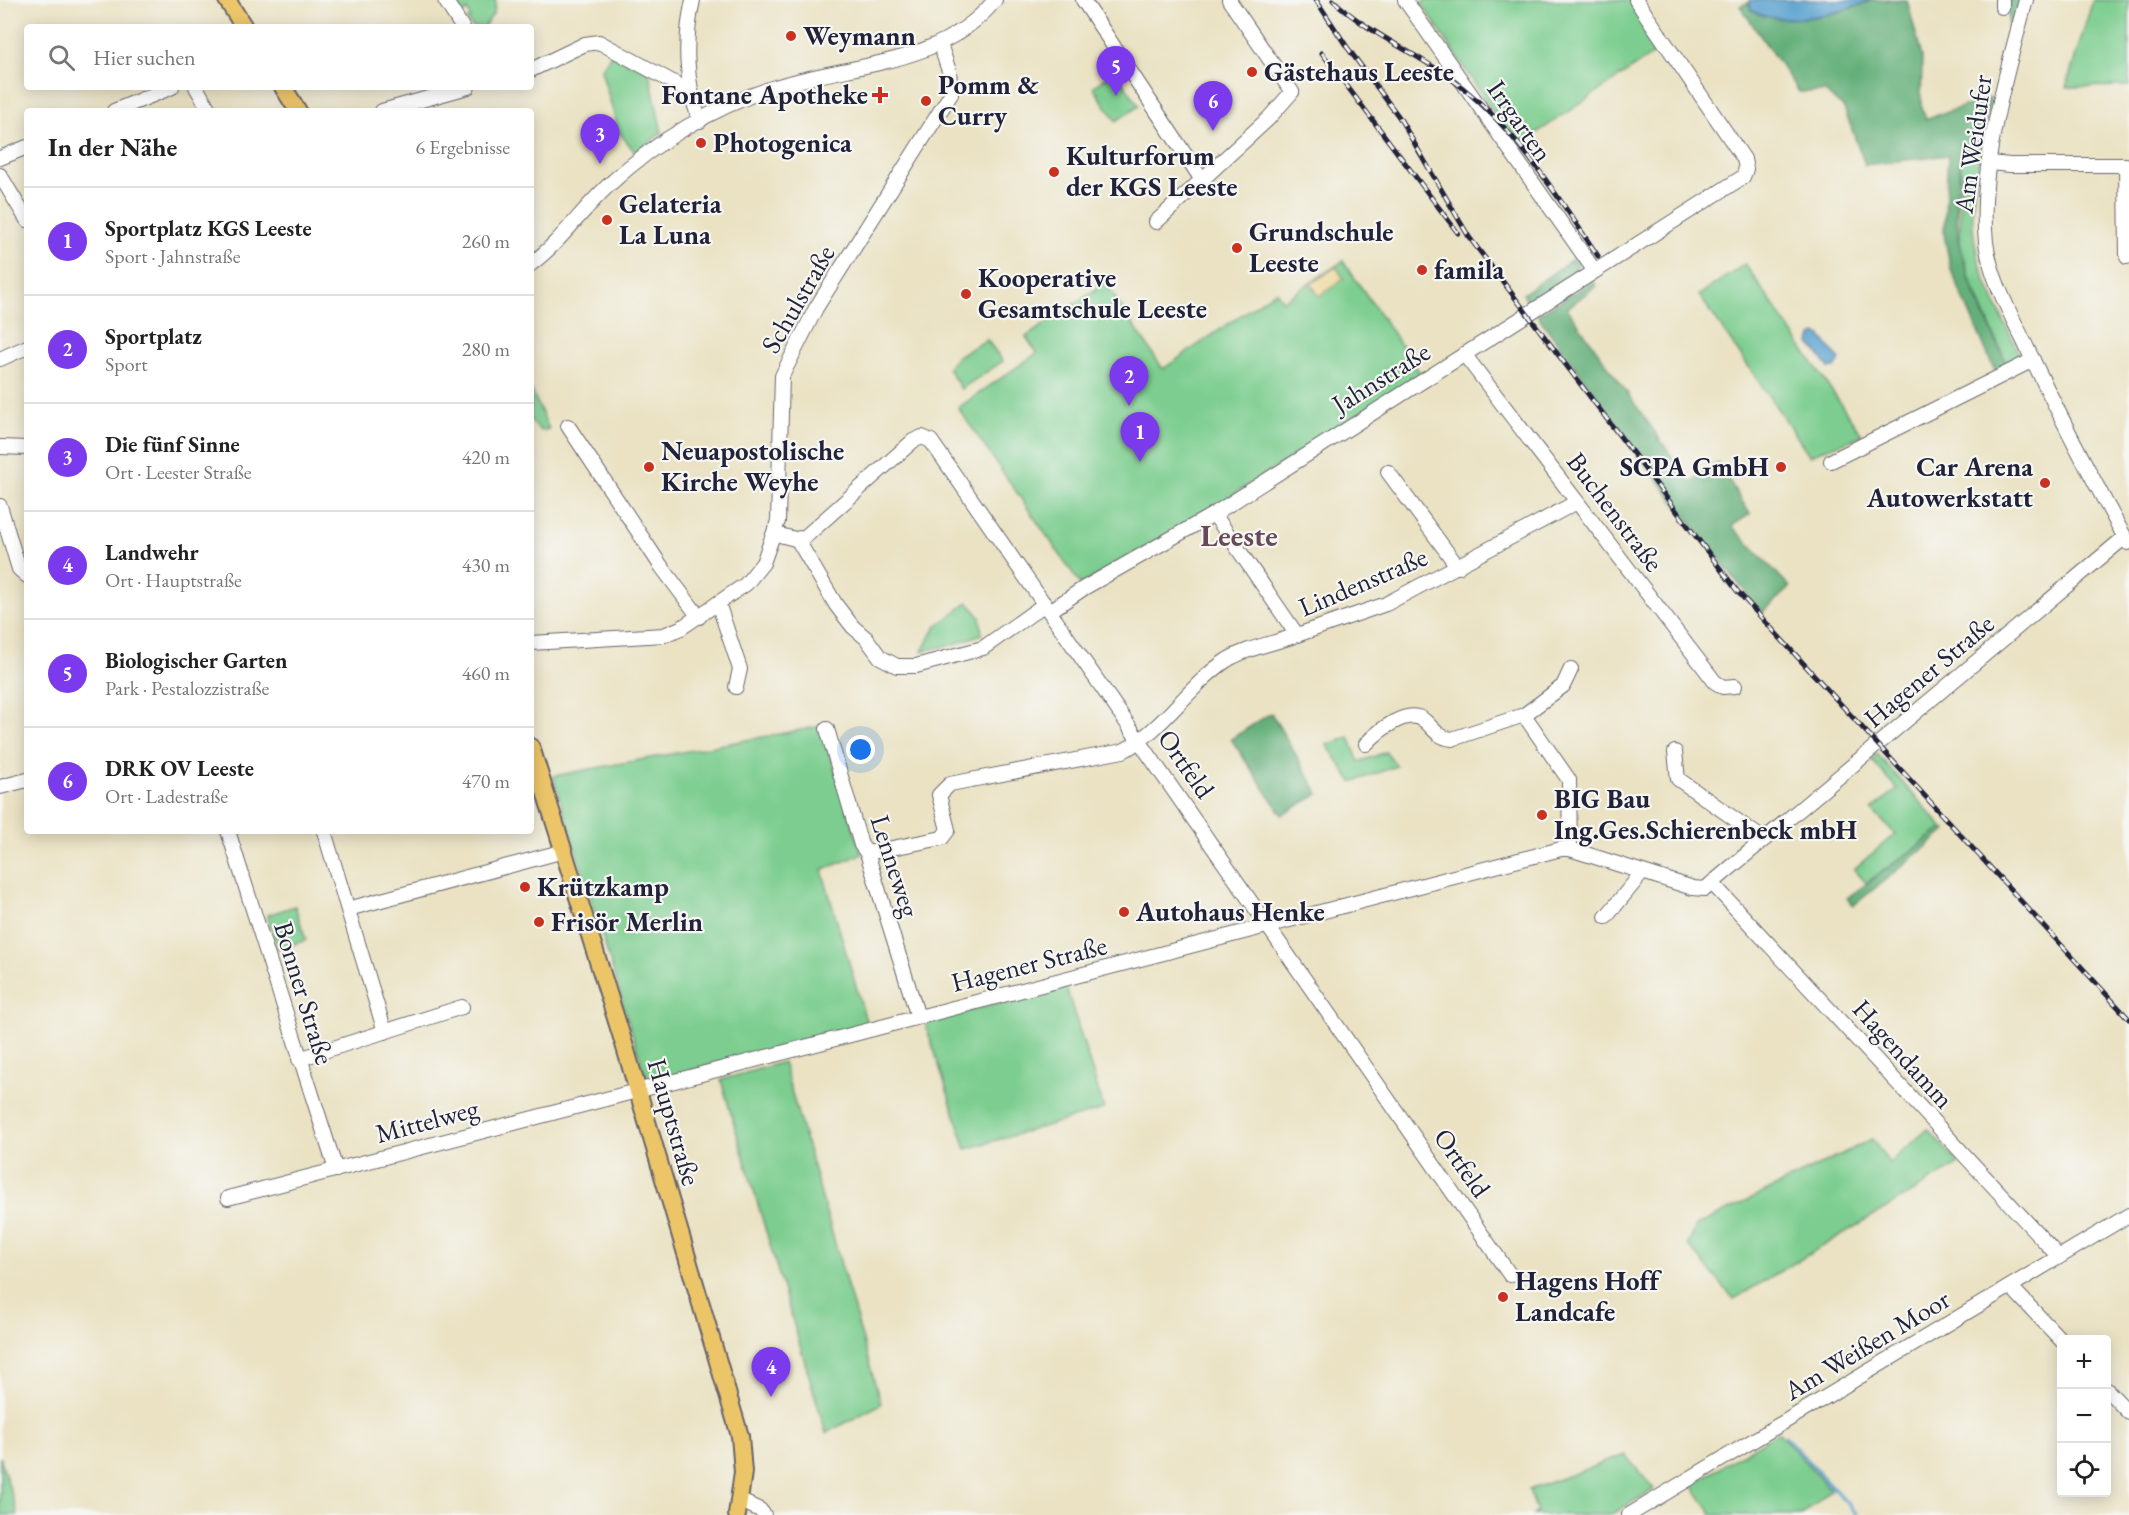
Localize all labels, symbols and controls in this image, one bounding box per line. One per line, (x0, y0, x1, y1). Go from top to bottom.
place label: Weymann (803, 18, 916, 53)
search box (24, 24, 534, 90)
marker: Weymann (784, 29, 798, 43)
icon: search (45, 41, 78, 74)
text: Hier suchen (93, 43, 196, 72)
pin: 5 (1096, 46, 1136, 96)
place label: Gästehaus Leeste (1264, 54, 1454, 89)
marker: Gästehaus Leeste (1245, 65, 1259, 79)
place label: Pomm & Curry (938, 67, 1039, 133)
street label: Am Weidufer (1945, 72, 2000, 216)
street label: Irrgarten (1480, 73, 1561, 168)
place label: Fontane Apotheke (661, 77, 868, 112)
pin: 6 (1194, 82, 1232, 131)
marker: Fontane Apotheke (873, 88, 887, 102)
marker: Pomm & Curry (919, 94, 933, 108)
pin: 3 (580, 114, 620, 164)
place label: Photogenica (713, 125, 852, 160)
text: In der Nähe (48, 130, 177, 164)
text: 6 Ergebnisse (415, 134, 510, 160)
marker: Photogenica (694, 136, 708, 150)
place label: Kulturforum der KGS Leeste (1066, 138, 1238, 204)
marker: Kulturforum der KGS Leeste (1047, 165, 1061, 179)
place label: Gelateria La Luna (619, 186, 722, 252)
marker: Gelateria La Luna (600, 213, 614, 227)
text: Sportplatz KGS Leeste (105, 214, 312, 243)
place label: Grundschule Leeste (1249, 214, 1393, 280)
text: 1 (62, 228, 73, 254)
text: 260 m (462, 228, 510, 254)
street label: Schulstraße (753, 238, 843, 359)
marker: Grundschule Leeste (1230, 241, 1244, 255)
text: Sport · Jahnstraße (105, 243, 240, 269)
place label: famila (1434, 252, 1505, 287)
place label: Kooperative Gesamtschule Leeste (978, 260, 1207, 326)
marker: famila (1415, 263, 1429, 277)
marker: Kooperative Gesamtschule Leeste (959, 287, 973, 301)
text: Sportplatz (105, 322, 202, 351)
street label: Jahnstraße (1323, 334, 1436, 422)
text: 2 (62, 336, 73, 362)
text: 280 m (462, 336, 510, 362)
text: Sport (105, 351, 148, 377)
pin: 2 (1110, 356, 1148, 406)
pin: 1 (1120, 412, 1160, 462)
text: Die fünf Sinne (105, 430, 240, 459)
place label: Neuapostolische Kirche Weyhe (661, 433, 844, 499)
text: 3 (62, 444, 73, 470)
text: 420 m (462, 444, 510, 470)
street label: Buchenstraße (1559, 445, 1672, 578)
place label: SCPA GmbH (1620, 449, 1769, 484)
place label: Car Arena Autowerkstatt (1866, 449, 2033, 515)
text: Ort · Leester Straße (105, 459, 252, 485)
marker: Neuapostolische Kirche Weyhe (642, 460, 656, 474)
marker: SCPA GmbH (1774, 460, 1788, 474)
marker: Car Arena Autowerkstatt (2038, 476, 2052, 490)
district label: Leeste (1200, 516, 1278, 555)
text: Landwehr (105, 538, 199, 567)
street label: Lindenstraße (1293, 539, 1432, 624)
text: 4 (62, 552, 73, 578)
text: 430 m (462, 552, 510, 578)
text: Ort · Hauptstraße (105, 567, 242, 593)
street label: Hagener Straße (1856, 606, 2001, 735)
text: Biologischer Garten (105, 646, 287, 675)
text: 5 (62, 660, 73, 686)
text: 460 m (462, 660, 510, 686)
text: Park · Pestalozzistraße (105, 675, 269, 701)
street label: Ortfeld (1150, 722, 1223, 805)
your location (846, 735, 875, 764)
text: DRK OV Leeste (105, 754, 254, 783)
text: 6 (62, 768, 73, 794)
text: 470 m (462, 768, 510, 794)
place label: BIG Bau Ing.Ges.Schierenbeck mbH (1554, 781, 1858, 847)
text: Ort · Ladestraße (105, 783, 228, 809)
marker: BIG Bau Ing.Ges.Schierenbeck mbH (1535, 808, 1549, 822)
street label: Lenneweg (863, 810, 928, 922)
place label: Krützkamp (537, 869, 669, 904)
marker: Krützkamp (518, 880, 532, 894)
place label: Autohaus Henke (1135, 894, 1325, 929)
place label: Frisör Merlin (551, 904, 703, 939)
marker: Autohaus Henke (1117, 905, 1131, 919)
marker: Frisör Merlin (532, 915, 546, 929)
street label: Bonner Straße (266, 917, 343, 1069)
street label: Hagener Straße (947, 927, 1110, 1000)
street label: Hagendamm (1845, 992, 1962, 1116)
street label: Hauptstraße (640, 1054, 709, 1189)
street label: Mittelweg (372, 1090, 482, 1151)
street label: Ortfeld (1426, 1121, 1499, 1204)
place label: Hagens Hoff Landcafe (1515, 1263, 1662, 1329)
street label: Am Weißen Moor (1776, 1281, 1956, 1408)
marker: Hagens Hoff Landcafe (1496, 1290, 1510, 1304)
map controls (2057, 1335, 2111, 1497)
button: + (2057, 1335, 2111, 1389)
pin: 4 (752, 1348, 790, 1397)
button: − (2057, 1389, 2111, 1443)
button: locate (2057, 1443, 2111, 1497)

